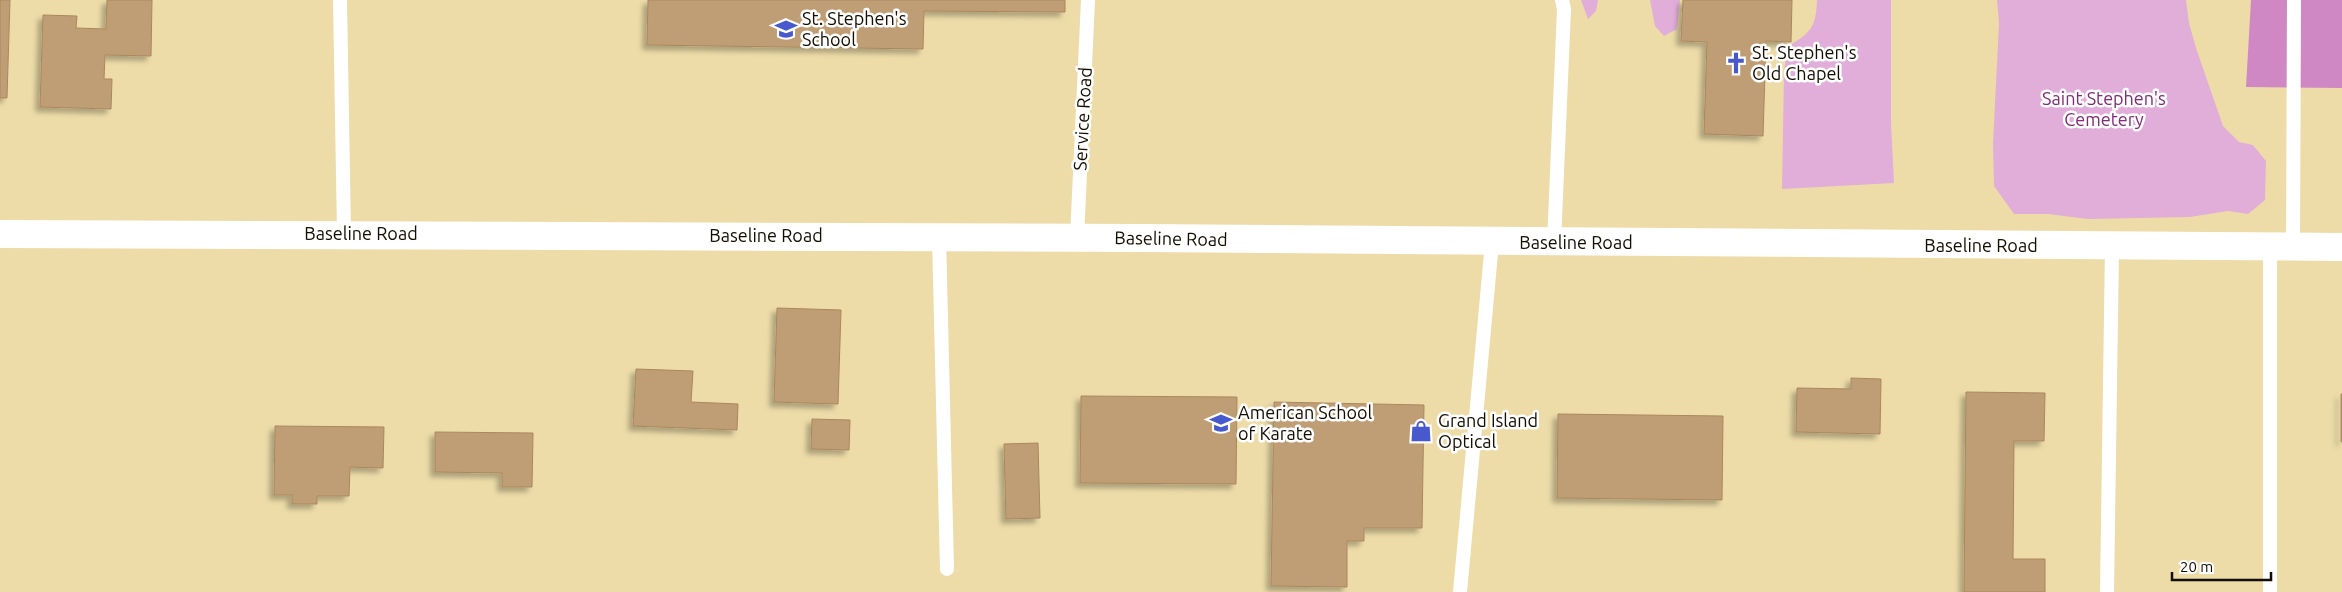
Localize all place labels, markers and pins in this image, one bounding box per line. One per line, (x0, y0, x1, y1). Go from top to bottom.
place label: St. Stephen's School (802, 8, 907, 49)
school or university icon: St. Stephen's School (773, 16, 799, 42)
place label: St. Stephen's Old Chapel (1752, 42, 1857, 83)
church icon: St. Stephen's Old Chapel (1723, 50, 1749, 76)
place label: American School of Karate (1238, 402, 1372, 443)
school or university icon: American School of Karate (1208, 410, 1234, 436)
place label: Grand Island Optical (1438, 410, 1538, 451)
shop icon: Grand Island Optical (1408, 418, 1434, 444)

